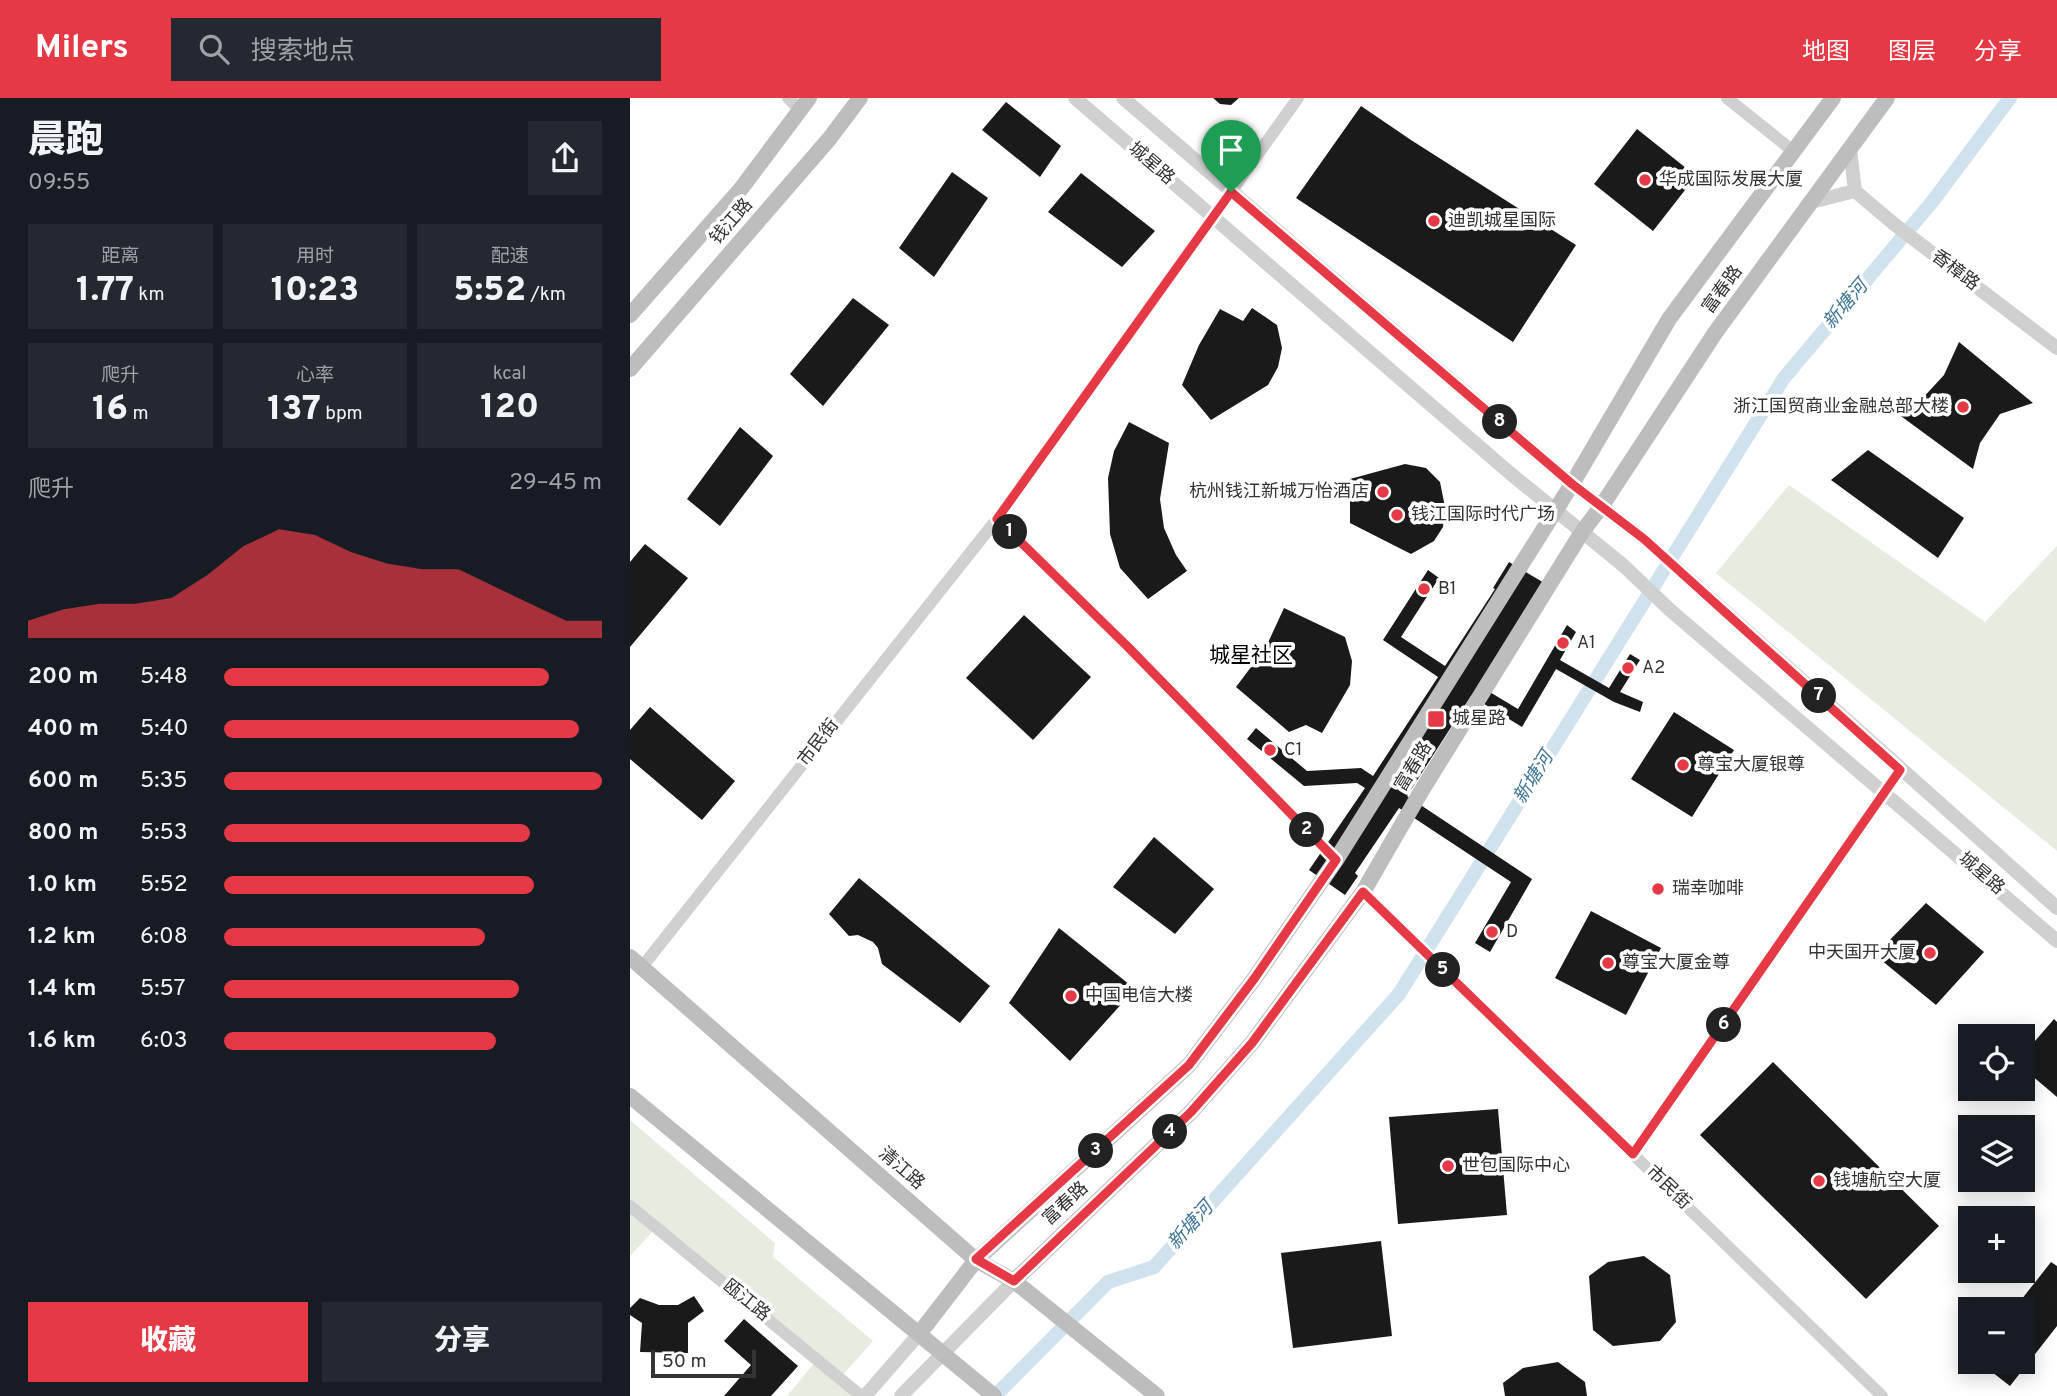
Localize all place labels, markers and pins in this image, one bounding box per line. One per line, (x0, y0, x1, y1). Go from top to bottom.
pin (1201, 120, 1261, 192)
place label: 华成国际发展大厦 (1659, 169, 1803, 192)
marker: 华成国际发展大厦 (1637, 172, 1653, 188)
place label: 迪凯·城星国际 (1448, 210, 1556, 233)
marker: 迪凯·城星国际 (1426, 213, 1442, 229)
place label: 浙江国贸商业金融总部大楼 (1733, 396, 1949, 419)
marker: 浙江国贸商业金融总部大楼 (1955, 399, 1971, 415)
pin: 8 (1482, 404, 1518, 440)
place label: 杭州钱江新城万怡酒店 (1189, 481, 1369, 504)
marker: 杭州钱江新城万怡酒店 (1375, 484, 1391, 500)
place label: 钱江国际时代广场 (1411, 504, 1555, 527)
marker: 钱江国际时代广场 (1389, 507, 1405, 523)
pin: 1 (992, 514, 1028, 550)
place label: B1 (1438, 578, 1457, 601)
marker: B1 (1416, 581, 1432, 597)
place label: A1 (1577, 632, 1596, 655)
marker: A1 (1555, 635, 1571, 651)
place label: A2 (1642, 657, 1665, 680)
marker: A2 (1620, 660, 1636, 676)
pin: 7 (1802, 678, 1836, 714)
place label: 城星路 (1452, 708, 1506, 731)
marker: 城星路 (1426, 709, 1446, 729)
place label: C1 (1284, 739, 1302, 762)
marker: C1 (1262, 742, 1278, 758)
place label: 尊宝大厦银尊 (1697, 754, 1805, 777)
marker: 尊宝大厦银尊 (1675, 757, 1691, 773)
pin: 2 (1290, 812, 1324, 848)
place label: 瑞幸咖啡 (1672, 878, 1744, 901)
marker: 瑞幸咖啡 (1650, 881, 1666, 897)
place label: D (1506, 921, 1518, 944)
marker: D (1484, 924, 1500, 940)
place label: 中天国开大厦 (1808, 942, 1916, 965)
marker: 中天国开大厦 (1922, 945, 1938, 961)
pin: 5 (1426, 952, 1460, 988)
place label: 尊宝大厦金尊 (1622, 952, 1730, 975)
marker: 尊宝大厦金尊 (1600, 955, 1616, 971)
place label: 中国电信大楼 (1085, 985, 1193, 1008)
marker: 中国电信大楼 (1063, 988, 1079, 1004)
pin: 6 (1706, 1007, 1742, 1042)
pin: 4 (1152, 1114, 1188, 1150)
pin: 3 (1078, 1134, 1114, 1168)
place label: 世包国际中心 (1462, 1155, 1570, 1178)
marker: 世包国际中心 (1440, 1158, 1456, 1174)
place label: 钱塘航空大厦 (1833, 1170, 1941, 1193)
marker: 钱塘航空大厦 (1811, 1173, 1827, 1189)

